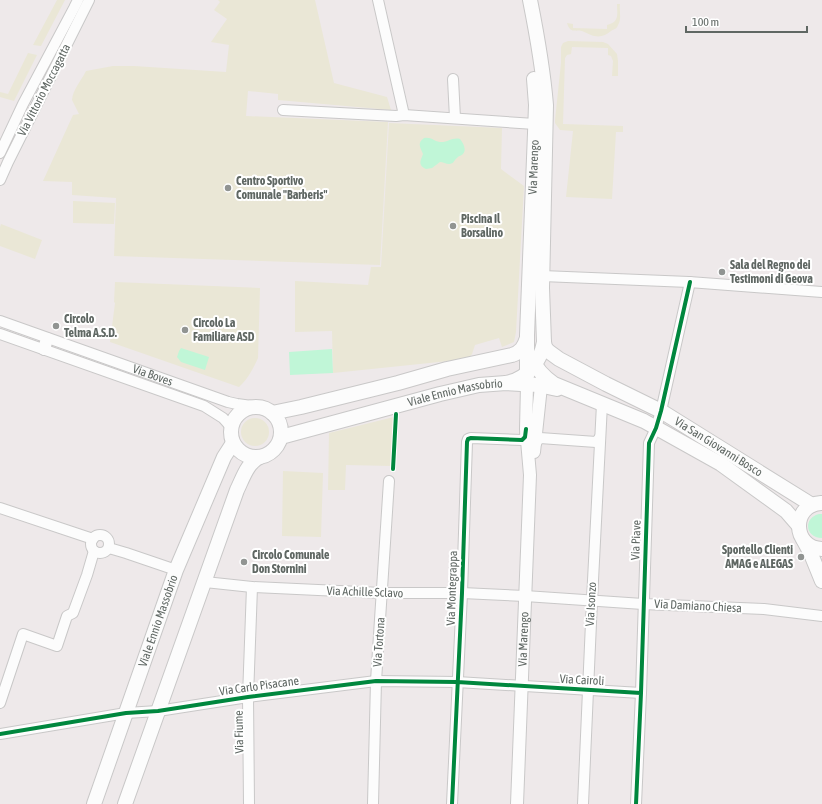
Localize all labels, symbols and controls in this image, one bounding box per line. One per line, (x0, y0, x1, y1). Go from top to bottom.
scale bar (686, 8, 807, 34)
text: 100 m (692, 15, 719, 29)
street label: Via Vittorio Moccagatta (15, 42, 73, 138)
street label: Via Marengo (526, 139, 542, 195)
place label: Centro Sportivo Comunale "Barberis" (236, 174, 327, 202)
marker: Centro Sportivo Comunale "Barberis" (223, 183, 233, 193)
place label: Piscina Il Borsalino (461, 212, 503, 240)
marker: Piscina Il Borsalino (448, 221, 458, 231)
place label: Sala del Regno dei Testimoni di Geova (730, 258, 813, 286)
marker: Sala del Regno dei Testimoni di Geova (717, 267, 727, 277)
place label: Circolo Telma A.S.D. (64, 312, 117, 340)
place label: Circolo La Familiare ASD (193, 316, 255, 344)
marker: Circolo Telma A.S.D. (51, 321, 61, 331)
marker: Circolo La Familiare ASD (180, 325, 190, 335)
street label: Via Boves (131, 362, 175, 389)
street label: Viale Ennio Massobrio (406, 376, 503, 409)
street label: Via San Giovanni Bosco (672, 414, 765, 480)
street label: Via Piave (628, 520, 644, 560)
place label: Sportello Clienti AMAG e ALEGAS (722, 543, 793, 571)
place label: Circolo Comunale Don Stornini (252, 548, 330, 576)
street label: Via Montegrappa (444, 550, 460, 626)
marker: Sportello Clienti AMAG e ALEGAS (796, 552, 806, 562)
marker: Circolo Comunale Don Stornini (239, 557, 249, 567)
street label: Viale Ennio Massobrio (136, 573, 181, 669)
street label: Via Isonzo (583, 581, 599, 627)
street label: Via Achille Sclavo (326, 584, 404, 600)
street label: Via Damiano Chiesa (654, 597, 742, 615)
street label: Via Marengo (515, 611, 532, 667)
street label: Via Tortona (370, 617, 388, 667)
street label: Via Cairoli (559, 672, 605, 688)
street label: Via Carlo Pisacane (218, 673, 300, 699)
street label: Via Fiume (232, 710, 246, 754)

